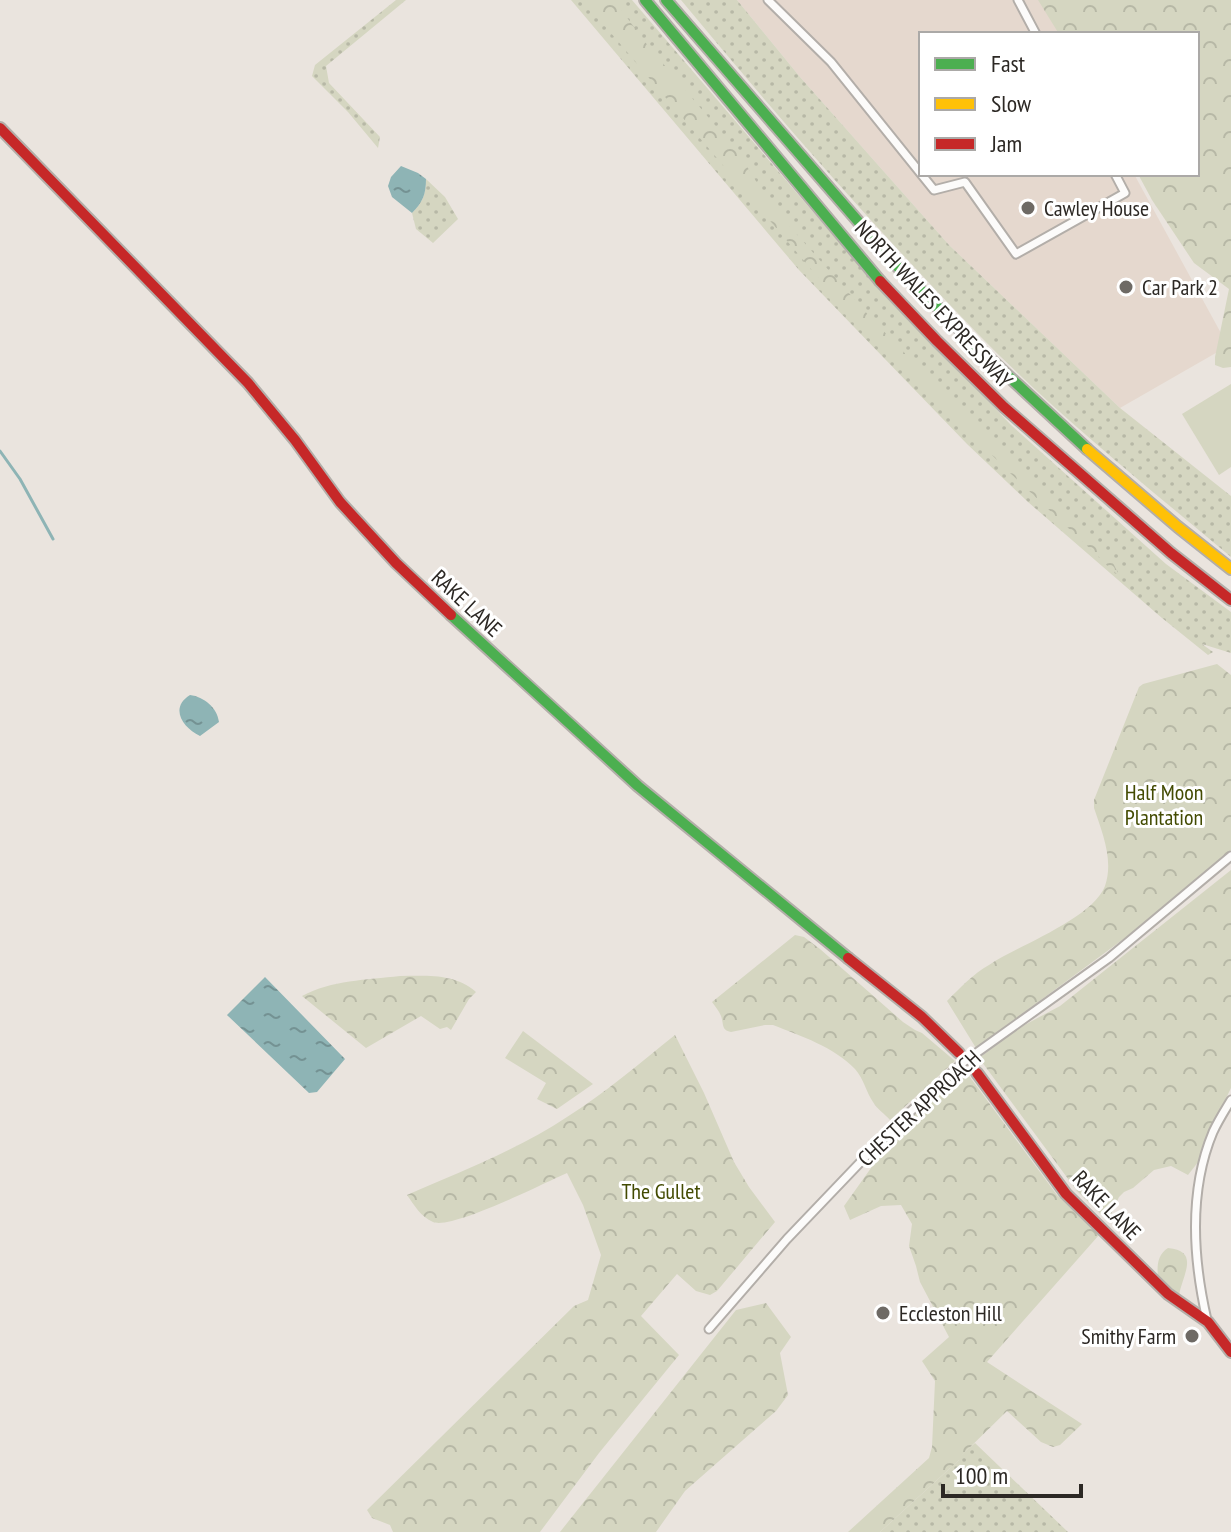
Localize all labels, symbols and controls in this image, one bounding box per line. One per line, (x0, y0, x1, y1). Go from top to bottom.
legend (919, 32, 1199, 176)
text: Fast (991, 48, 1026, 79)
text: Slow (991, 88, 1032, 119)
text: Jam (990, 128, 1022, 159)
place label: Cawley House (1044, 194, 1149, 222)
marker: Cawley House (1019, 199, 1037, 217)
street label: NORTH WALES EXPRESSWAY (849, 214, 1019, 394)
place label: Car Park 2 (1142, 273, 1218, 301)
marker: Car Park 2 (1117, 278, 1135, 296)
street label: RAKE LANE (426, 563, 508, 643)
park label: Half Moon Plantation (1125, 778, 1203, 831)
street label: CHESTER APPROACH (852, 1044, 986, 1172)
street label: RAKE LANE (1067, 1164, 1147, 1246)
park label: The Gullet (621, 1177, 701, 1205)
place label: Eccleston Hill (899, 1299, 1003, 1327)
marker: Eccleston Hill (874, 1304, 892, 1322)
place label: Smithy Farm (1081, 1322, 1176, 1350)
marker: Smithy Farm (1183, 1327, 1201, 1345)
scale bar (943, 1448, 1081, 1498)
text: 100 m (955, 1460, 1008, 1491)

